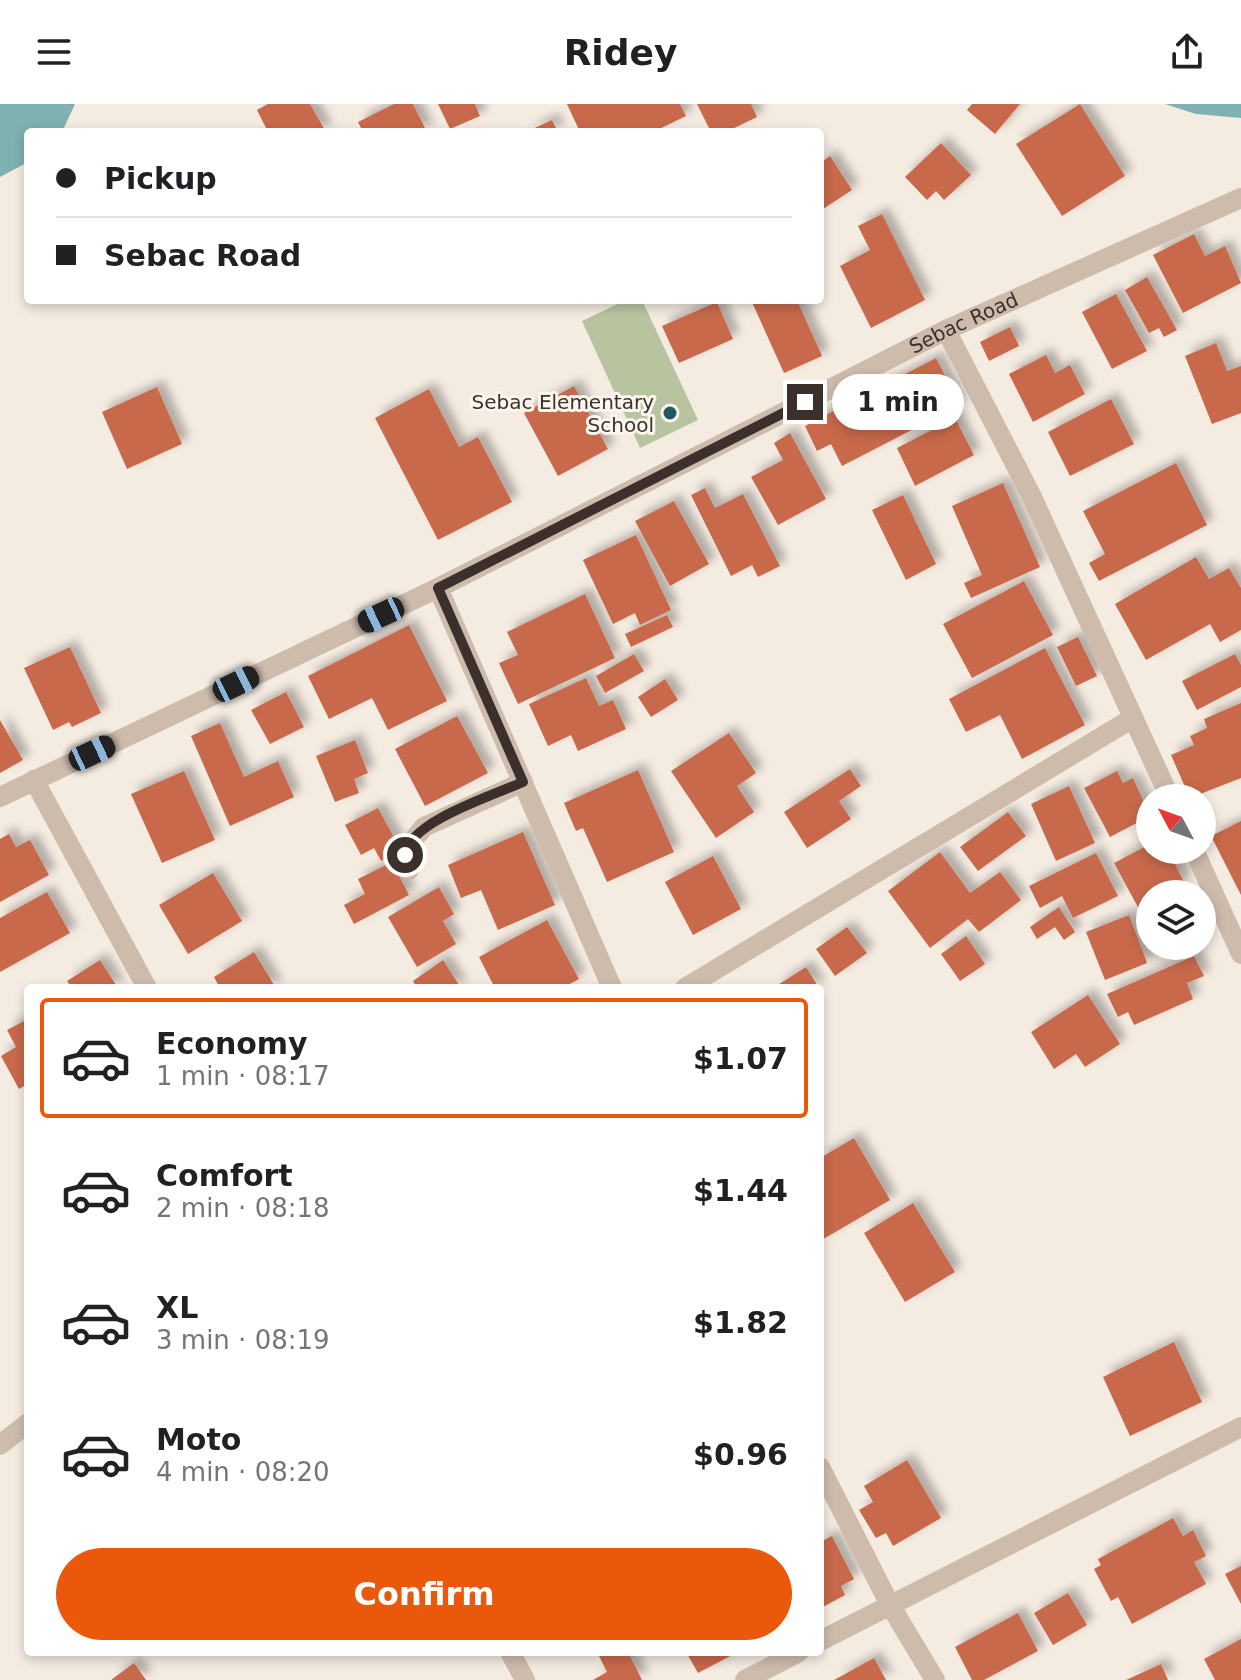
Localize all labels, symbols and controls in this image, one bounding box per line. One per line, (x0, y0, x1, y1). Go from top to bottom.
icon: menu (32, 30, 76, 74)
icon: share (1165, 30, 1209, 74)
text: Ridey (564, 32, 677, 73)
text: Pickup (104, 161, 217, 196)
text: Sebac Road (104, 238, 301, 273)
street label: Sebac Road (905, 287, 1022, 359)
callout: 1 min (833, 374, 965, 430)
route end (787, 384, 823, 420)
text: 1 min (857, 387, 939, 417)
place label: Sebac Elementary School (472, 390, 654, 437)
marker: Sebac Elementary School (661, 404, 679, 422)
car (354, 594, 408, 636)
car (209, 663, 263, 705)
car (65, 732, 119, 774)
north arrow (1136, 784, 1216, 864)
map controls (1136, 784, 1216, 960)
route start (387, 837, 423, 873)
button: layers (1136, 880, 1216, 960)
icon: car (60, 1022, 132, 1094)
text: Economy (156, 1026, 308, 1061)
text: $1.07 (693, 1041, 788, 1076)
text: 1 min · 08:17 (156, 1061, 330, 1091)
icon: car (60, 1154, 132, 1226)
text: Comfort (156, 1158, 293, 1193)
text: $1.44 (693, 1173, 788, 1208)
text: 2 min · 08:18 (156, 1193, 330, 1223)
icon: car (60, 1286, 132, 1358)
text: XL (156, 1290, 198, 1325)
text: $1.82 (693, 1305, 788, 1340)
text: 3 min · 08:19 (156, 1325, 330, 1355)
icon: car (60, 1418, 132, 1490)
text: Moto (156, 1422, 241, 1457)
text: $0.96 (693, 1437, 788, 1472)
text: 4 min · 08:20 (156, 1457, 330, 1487)
button: Confirm (56, 1548, 792, 1640)

